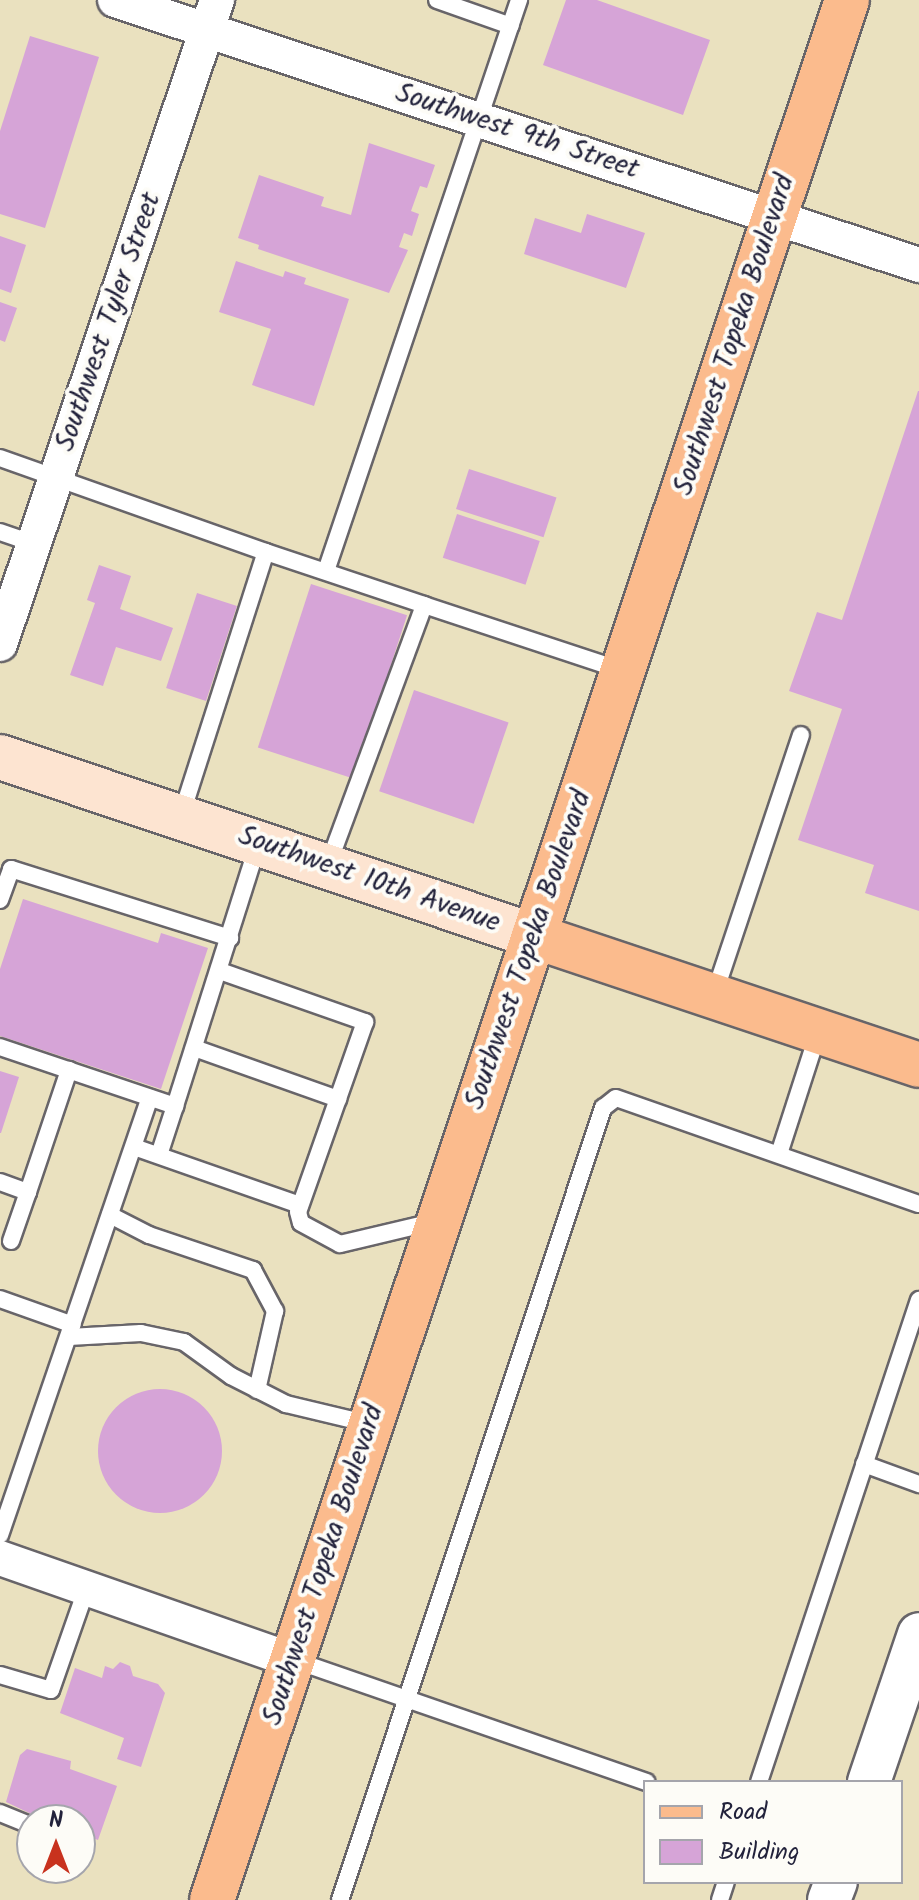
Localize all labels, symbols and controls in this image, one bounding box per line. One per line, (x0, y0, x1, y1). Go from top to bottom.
street label: Southwest 9th Street (391, 77, 643, 187)
street label: Southwest Topeka Boulevard (667, 170, 803, 500)
street label: Southwest Tyler Street (49, 188, 169, 456)
street label: Southwest Topeka Boulevard (459, 786, 599, 1114)
street label: Southwest 10th Avenue (234, 819, 504, 941)
street label: Southwest Topeka Boulevard (256, 1400, 392, 1730)
legend (643, 1780, 903, 1884)
text: Road (719, 1793, 767, 1832)
north arrow (16, 1804, 96, 1884)
text: N (49, 1804, 63, 1839)
text: Building (719, 1833, 799, 1872)

